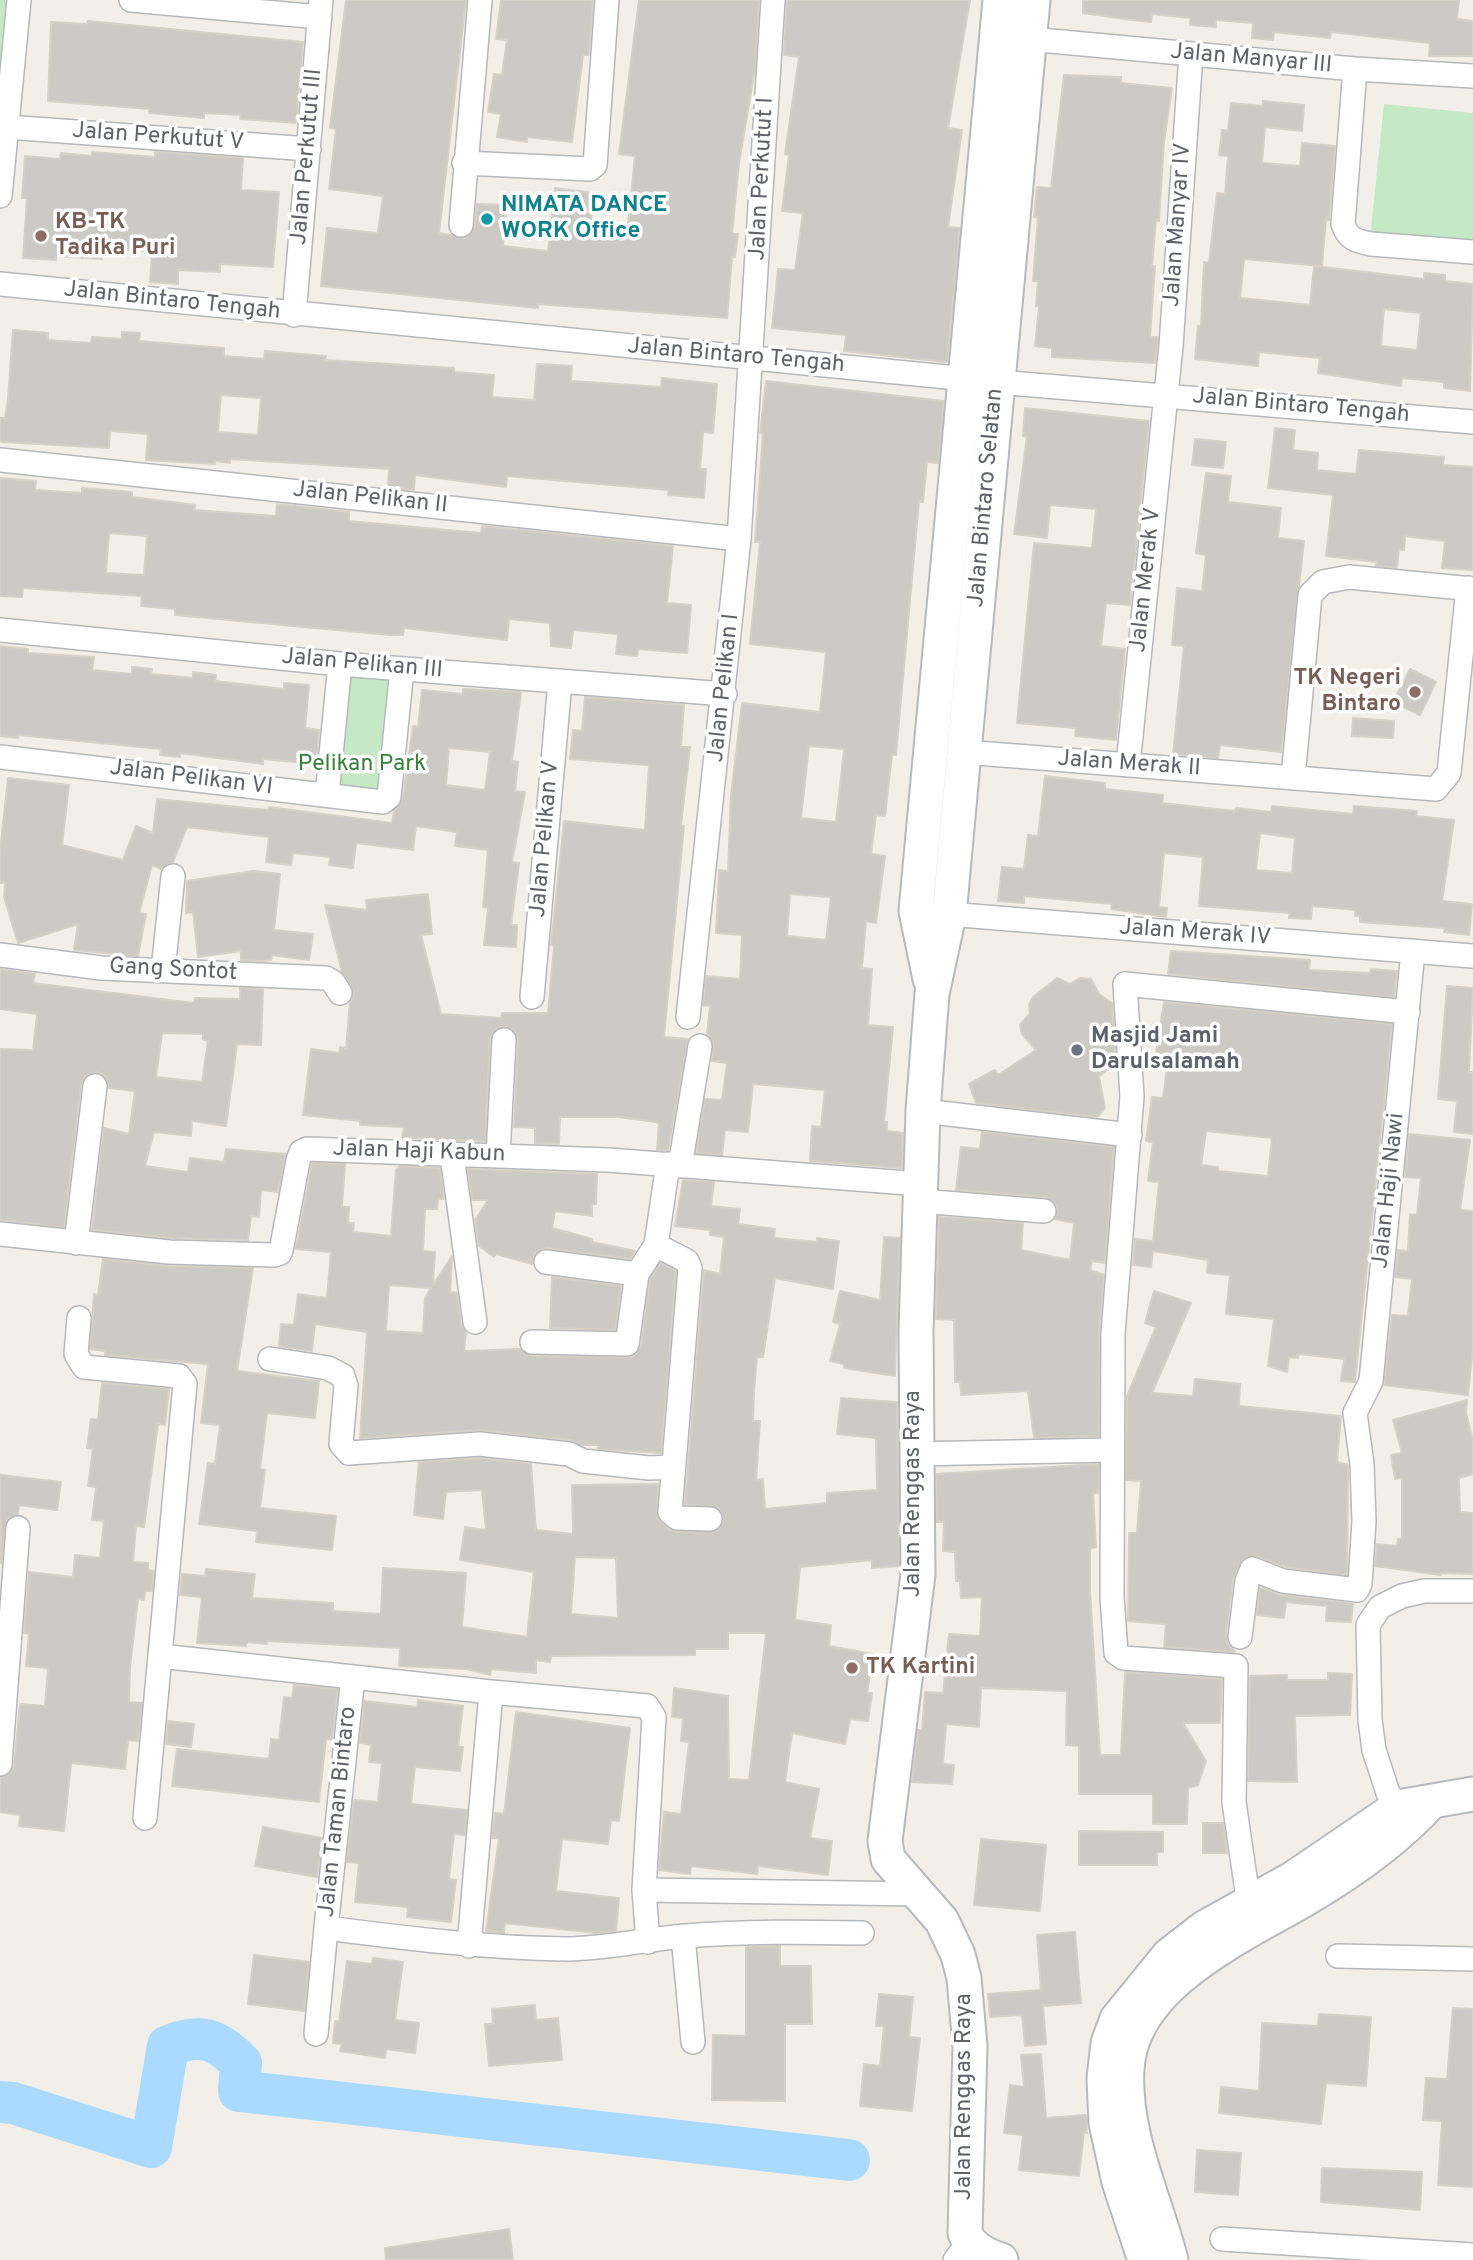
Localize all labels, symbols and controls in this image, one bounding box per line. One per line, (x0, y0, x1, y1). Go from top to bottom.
street label: Jalan Manyar III (1169, 39, 1333, 81)
street label: Jalan Perkutut III (287, 68, 329, 246)
street label: Jalan Perkutut I (745, 96, 781, 262)
street label: Jalan Perkutut V (71, 118, 245, 158)
street label: Jalan Manyar IV (1159, 142, 1199, 308)
place label: NIMATA DANCE WORK Office (501, 192, 667, 246)
place label: KB-TK Tadika Puri (55, 209, 175, 263)
marker: NIMATA DANCE WORK Office (479, 211, 495, 227)
marker: KB-TK Tadika Puri (33, 228, 49, 244)
street label: Jalan Bintaro Tengah (62, 277, 282, 327)
street label: Jalan Bintaro Tengah (626, 334, 846, 380)
street label: Jalan Bintaro Tengah (1191, 384, 1411, 430)
street label: Jalan Bintaro Selatan (964, 387, 1010, 609)
street label: Jalan Pelikan II (291, 477, 449, 521)
street label: Jalan Merak V (1126, 506, 1168, 654)
street label: Jalan Pelikan I (703, 612, 747, 764)
street label: Jalan Pelikan III (280, 644, 444, 686)
place label: TK Negeri Bintaro (1293, 665, 1401, 719)
marker: TK Negeri Bintaro (1407, 684, 1423, 700)
street label: Jalan Merak II (1056, 746, 1202, 784)
park label: Pelikan Park (298, 751, 426, 779)
street label: Jalan Pelikan VI (108, 755, 274, 803)
street label: Jalan Pelikan V (525, 759, 567, 919)
street label: Jalan Merak IV (1118, 915, 1272, 953)
street label: Gang Sontot (108, 954, 238, 988)
place label: Masjid Jami Darulsalamah (1091, 1023, 1240, 1077)
marker: Masjid Jami Darulsalamah (1069, 1042, 1085, 1058)
street label: Jalan Haji Nawi (1368, 1112, 1412, 1270)
street label: Jalan Haji Kabun (332, 1136, 506, 1170)
street label: Jalan Renggas Raya (900, 1390, 928, 1598)
place label: TK Kartini (866, 1654, 975, 1682)
marker: TK Kartini (844, 1660, 860, 1676)
street label: Jalan Taman Bintaro (314, 1705, 364, 1919)
street label: Jalan Renggas Raya (951, 1993, 979, 2201)

